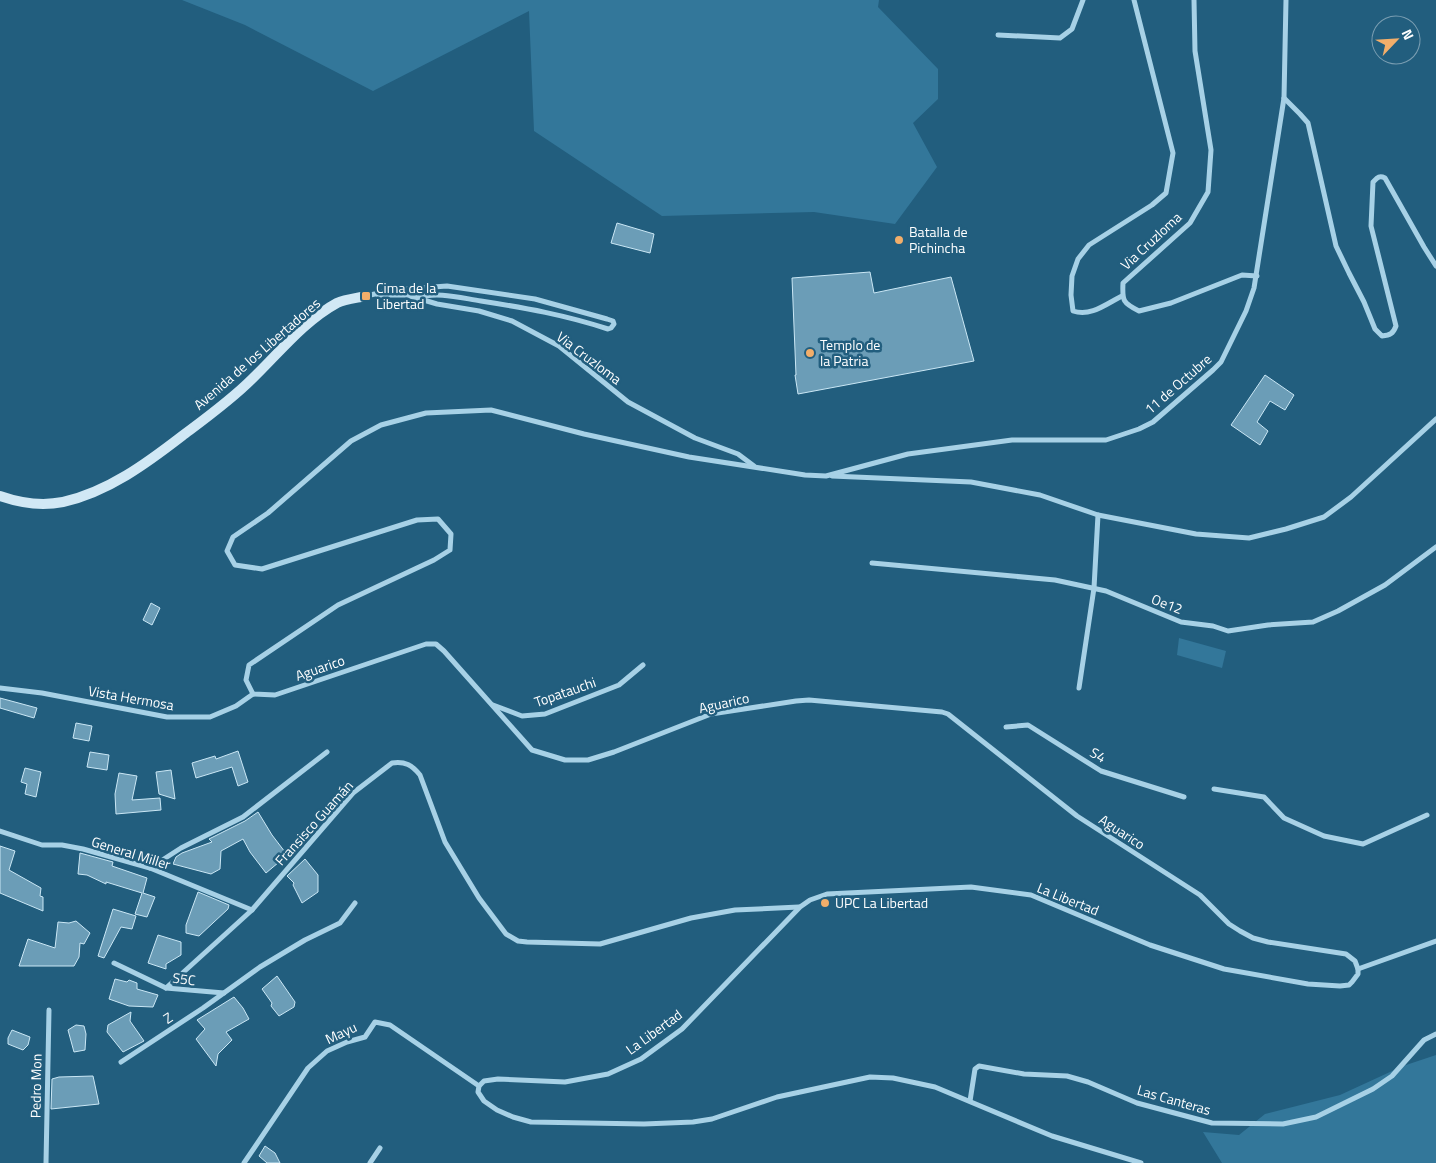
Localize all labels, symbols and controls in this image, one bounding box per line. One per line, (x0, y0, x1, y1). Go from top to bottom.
north arrow (1371, 15, 1421, 65)
text: N (1397, 25, 1420, 43)
street label: Via Cruzloma (1115, 207, 1186, 275)
place label: Batalla de Pichincha (909, 221, 968, 258)
marker: Batalla de Pichincha (893, 234, 905, 246)
place label: Cima de la Libertad (376, 277, 436, 314)
marker: Cima de la Libertad (360, 290, 372, 302)
street label: Avenida de los Libertadores (189, 293, 325, 415)
street label: Via Cruzloma (552, 326, 626, 389)
place label: Templo de la Patria (820, 334, 880, 371)
marker: Templo de la Patria (804, 347, 816, 359)
street label: 11 de Octubre (1139, 348, 1216, 419)
street label: Oe12 (1148, 588, 1186, 619)
street label: Aguarico (292, 649, 347, 686)
street label: Topatauchi (531, 671, 598, 712)
street label: Vista Hermosa (87, 680, 176, 715)
street label: Aguarico (697, 687, 751, 718)
street label: S4 (1086, 742, 1110, 768)
street label: Fransisco Guamán (270, 775, 358, 870)
street label: Aguarico (1095, 809, 1149, 854)
street label: General Miller (89, 831, 173, 875)
street label: La Libertad (1034, 877, 1102, 920)
place label: UPC La Libertad (835, 892, 928, 913)
marker: UPC La Libertad (819, 897, 831, 909)
street label: S5C (171, 967, 197, 990)
street label: La Libertad (621, 1004, 686, 1059)
street label: Z (159, 1007, 177, 1028)
street label: Mayu (321, 1016, 360, 1049)
street label: Pedro Mon (24, 1054, 47, 1118)
street label: Las Canteras (1135, 1079, 1213, 1120)

